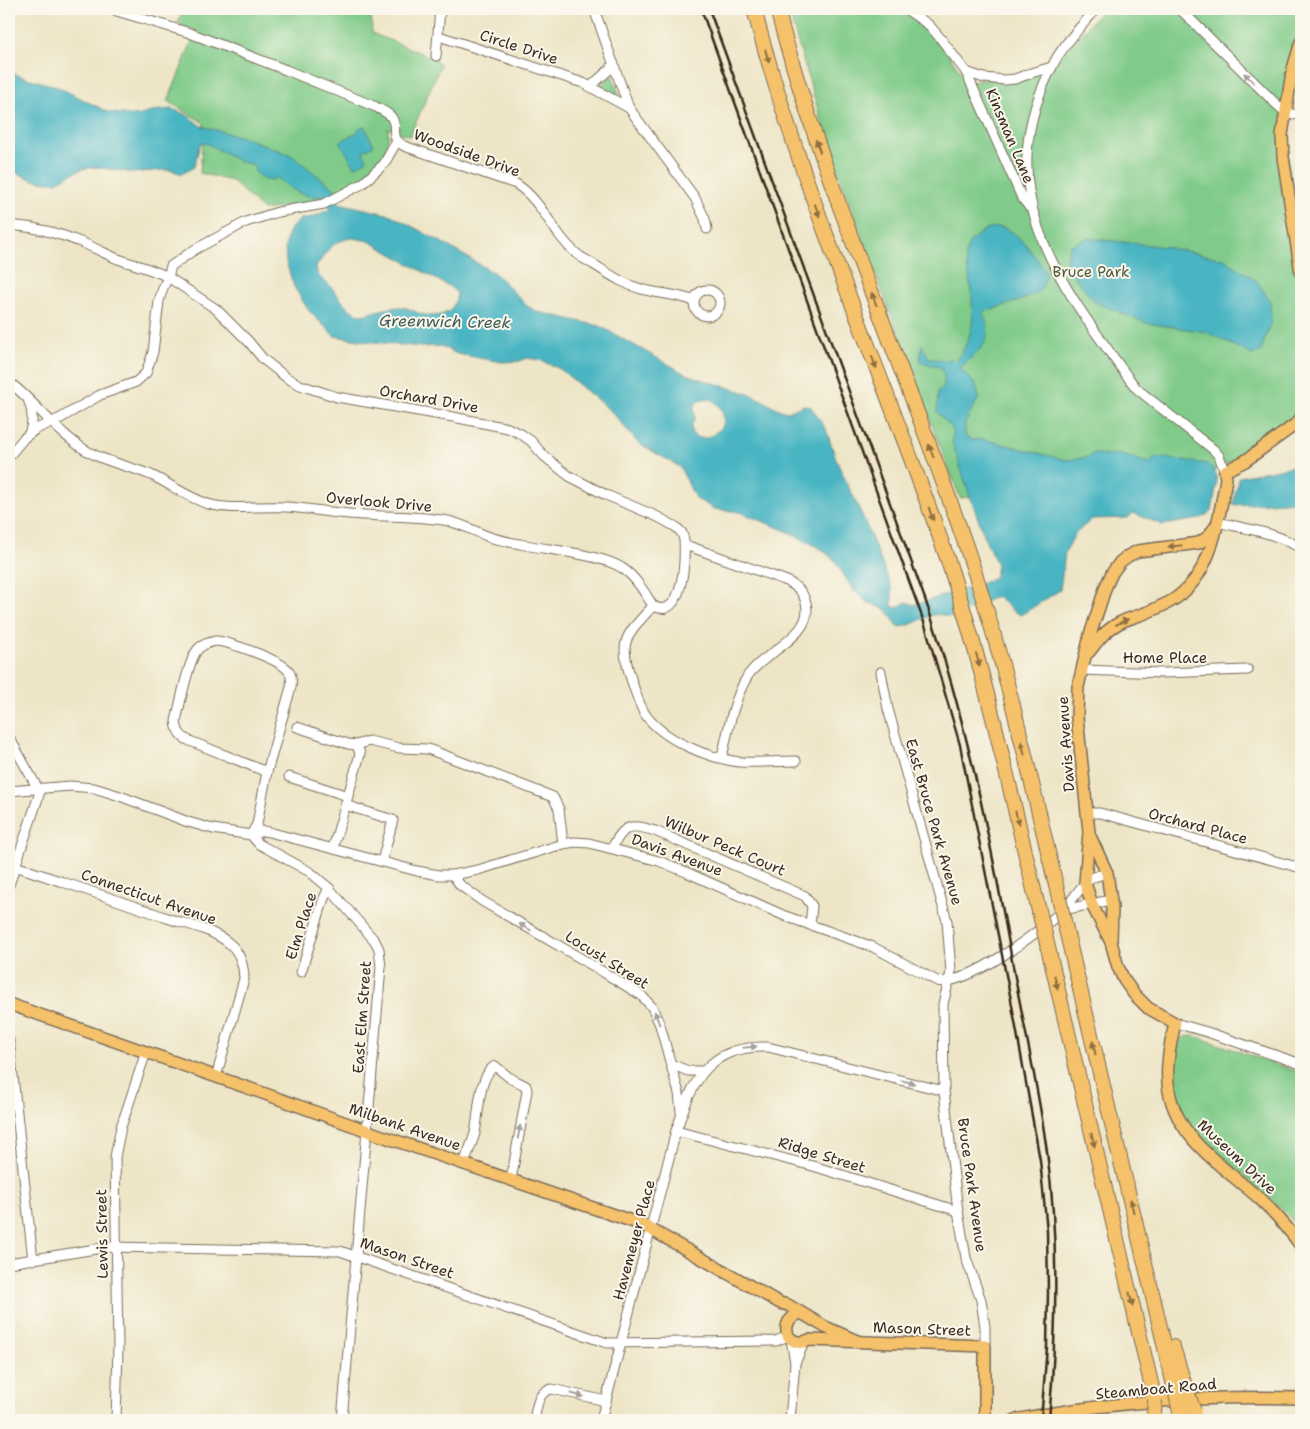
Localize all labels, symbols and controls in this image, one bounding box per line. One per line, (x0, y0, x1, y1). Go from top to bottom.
street label: Circle Drive (477, 25, 561, 69)
one-way arrow (763, 48, 771, 63)
one-way arrow (1244, 72, 1256, 84)
street label: Kinsman Lane (981, 85, 1039, 187)
street label: Woodside Drive (411, 124, 523, 182)
one-way arrow (813, 138, 821, 153)
one-way arrow (814, 203, 821, 218)
park label: Bruce Park (1052, 262, 1130, 282)
one-way arrow (870, 291, 877, 306)
water label: Greenwich Creek (379, 310, 511, 333)
one-way arrow (871, 355, 878, 370)
street label: Orchard Drive (378, 380, 480, 418)
one-way arrow (927, 443, 935, 458)
street label: Overlook Drive (325, 487, 433, 517)
one-way arrow (928, 507, 935, 522)
one-way arrow (1167, 542, 1183, 550)
one-way arrow (1115, 618, 1129, 626)
street label: Home Place (1123, 648, 1207, 668)
one-way arrow (974, 652, 982, 667)
street label: Davis Avenue (1053, 696, 1079, 792)
street label: East Bruce Park Avenue (901, 736, 967, 908)
one-way arrow (1019, 741, 1027, 756)
street label: Orchard Place (1146, 803, 1250, 849)
one-way arrow (1013, 810, 1021, 825)
street label: Wilbur Peck Court (661, 811, 789, 881)
street label: Davis Avenue (629, 829, 725, 881)
street label: Connecticut Avenue (78, 864, 220, 930)
street label: Elm Place (281, 890, 321, 962)
one-way arrow (518, 923, 533, 931)
street label: Locust Street (561, 926, 653, 994)
street label: East Elm Street (348, 960, 376, 1074)
one-way arrow (1052, 975, 1060, 990)
one-way arrow (653, 1010, 661, 1025)
one-way arrow (1090, 1041, 1098, 1056)
one-way arrow (743, 1043, 759, 1051)
one-way arrow (901, 1078, 916, 1086)
street label: Milbank Avenue (346, 1098, 464, 1156)
street label: Museum Drive (1193, 1115, 1281, 1199)
street label: Bruce Park Avenue (953, 1117, 991, 1253)
one-way arrow (516, 1123, 524, 1139)
street label: Ridge Street (776, 1132, 868, 1178)
one-way arrow (1089, 1133, 1097, 1148)
street label: Havemeyer Place (608, 1178, 660, 1302)
street label: Lewis Street (91, 1189, 113, 1279)
one-way arrow (1128, 1199, 1136, 1214)
street label: Mason Street (357, 1233, 457, 1283)
one-way arrow (1127, 1291, 1135, 1306)
street label: Mason Street (873, 1317, 971, 1341)
street label: Steamboat Road (1095, 1374, 1218, 1404)
one-way arrow (569, 1391, 584, 1399)

